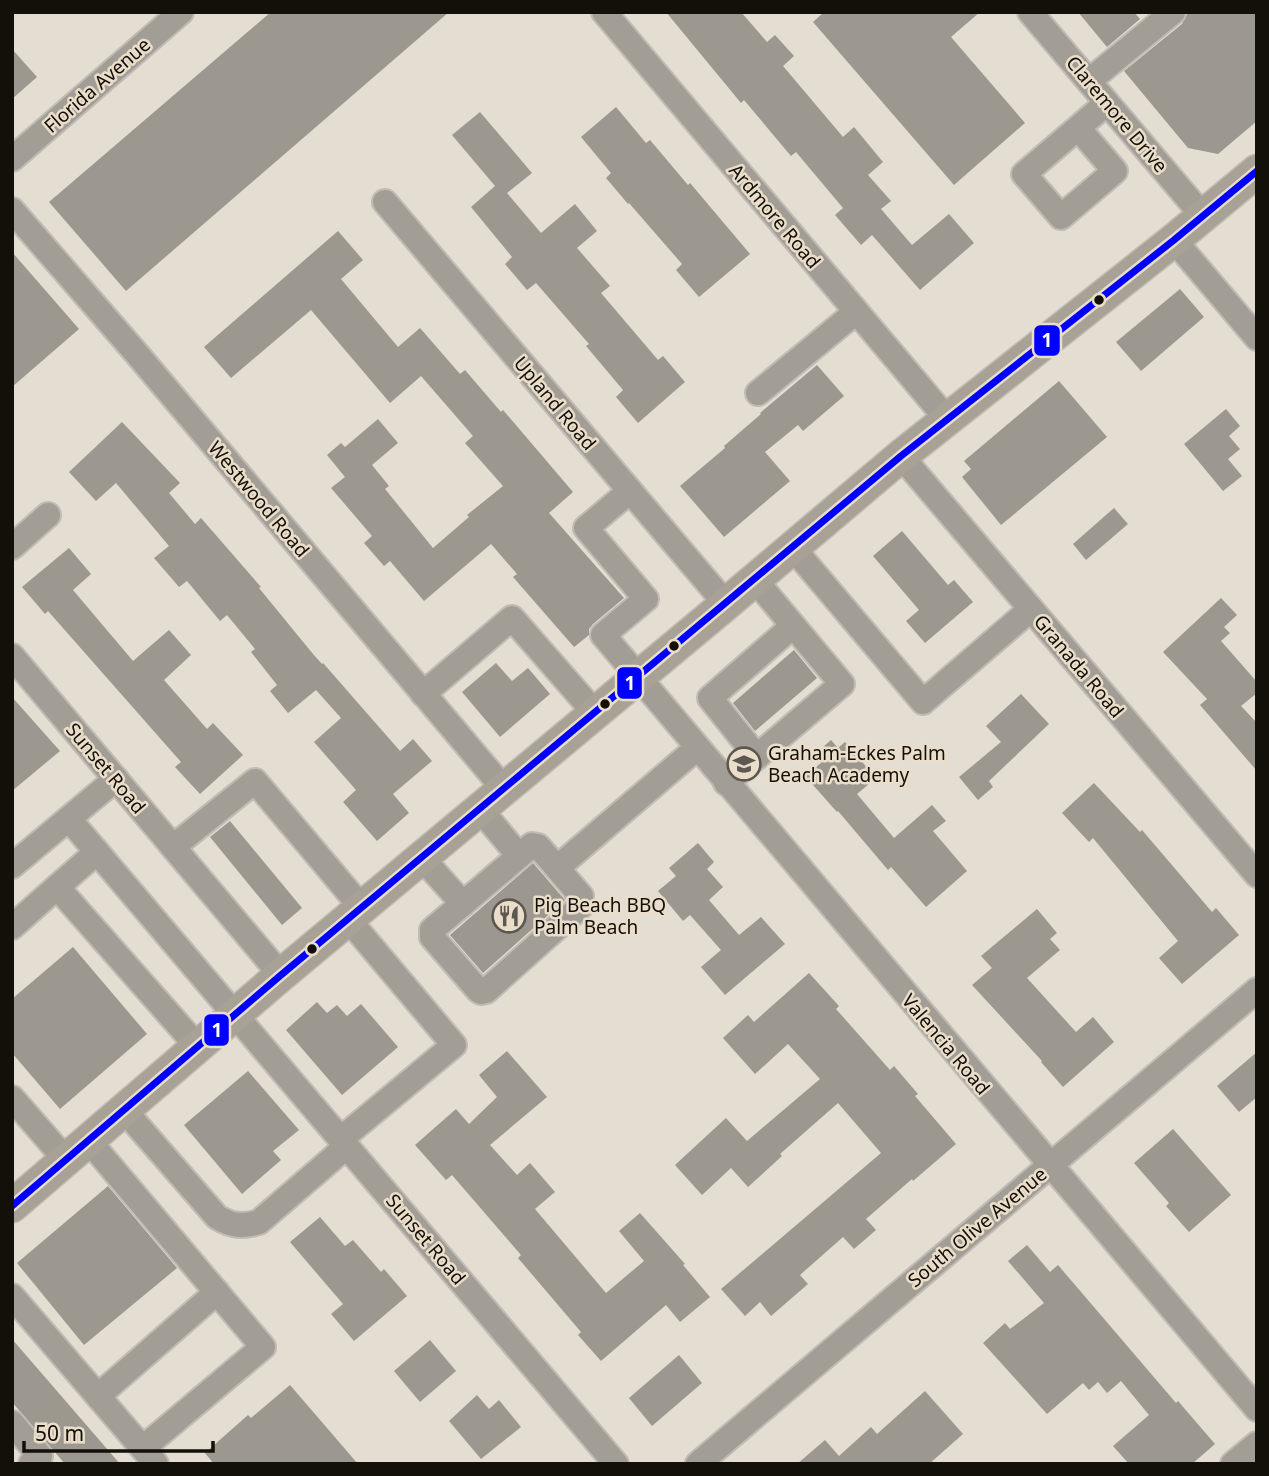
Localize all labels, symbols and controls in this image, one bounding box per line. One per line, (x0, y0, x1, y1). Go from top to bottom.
street label: Florida Avenue (38, 32, 156, 138)
street label: Claremore Drive (1060, 50, 1174, 178)
street label: Ardmore Road (723, 158, 827, 274)
unlabelled marker (1092, 293, 1106, 307)
line badge: 1 (1033, 324, 1061, 357)
text: 1 (1042, 327, 1052, 353)
street label: Upland Road (508, 351, 602, 455)
street label: Westwood Road (203, 435, 315, 563)
street label: Granada Road (1028, 609, 1130, 723)
unlabelled marker (667, 639, 681, 653)
line badge: 1 (616, 666, 643, 700)
text: 1 (625, 670, 635, 696)
unlabelled marker (598, 697, 612, 711)
street label: Sunset Road (60, 717, 152, 819)
place label: Graham-Eckes Palm Beach Academy (768, 740, 946, 788)
school or university icon: Graham-Eckes Palm Beach Academy (725, 745, 763, 783)
place label: Pig Beach BBQ Palm Beach (534, 892, 666, 940)
restaurant icon: Pig Beach BBQ Palm Beach (490, 897, 528, 935)
unlabelled marker (305, 942, 319, 956)
street label: Valencia Road (896, 988, 996, 1100)
line badge: 1 (203, 1013, 230, 1047)
text: 1 (212, 1017, 222, 1043)
street label: South Olive Avenue (902, 1161, 1052, 1293)
street label: Sunset Road (380, 1188, 472, 1290)
scale bar (24, 1410, 214, 1454)
text: 50 m (35, 1419, 84, 1447)

